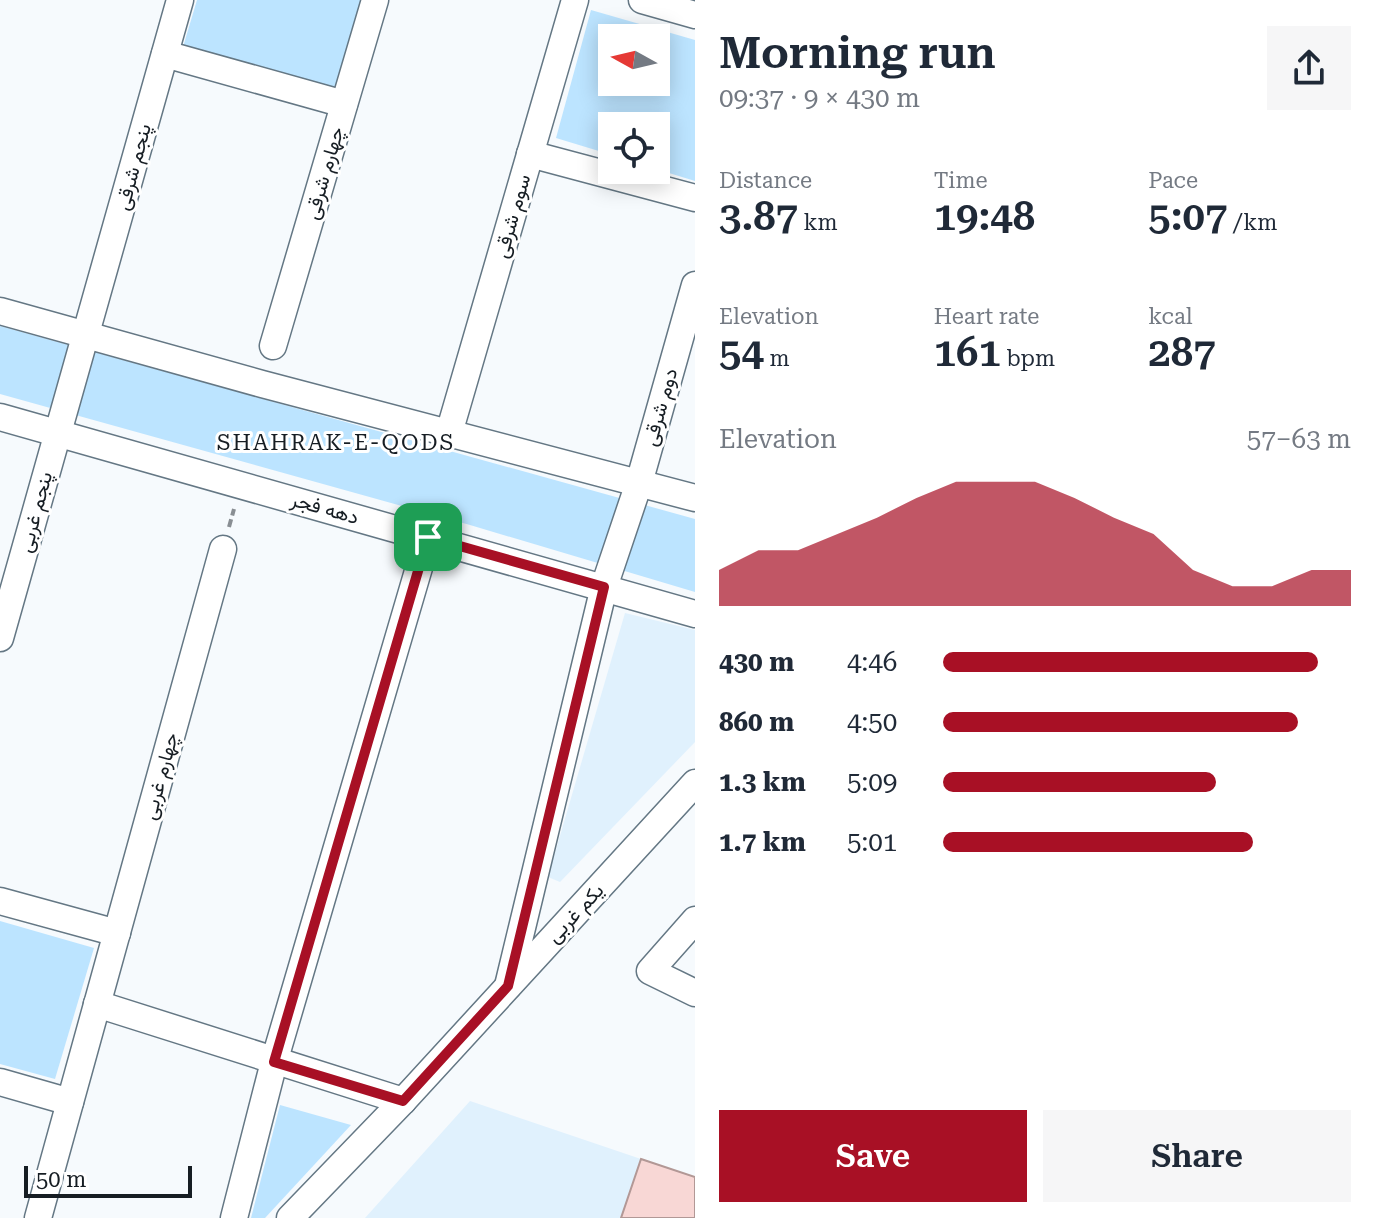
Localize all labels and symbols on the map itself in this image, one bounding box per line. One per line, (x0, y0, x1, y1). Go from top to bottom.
north arrow (598, 24, 670, 96)
street label: پنجم شرقی (110, 121, 158, 213)
street label: چهارم شرقی (299, 124, 351, 223)
street label: سوم شرقی (489, 171, 536, 261)
street label: دوم شرقی (637, 365, 683, 449)
district label: SHAHRAK-E-QODS (217, 430, 455, 455)
street label: پنجم غربی (13, 469, 59, 556)
street label: دهه فجر (287, 487, 362, 530)
pin (394, 503, 462, 571)
street label: چهارم غربی (137, 730, 185, 823)
street label: یکم غربی (541, 878, 609, 948)
scale bar (24, 1162, 192, 1198)

